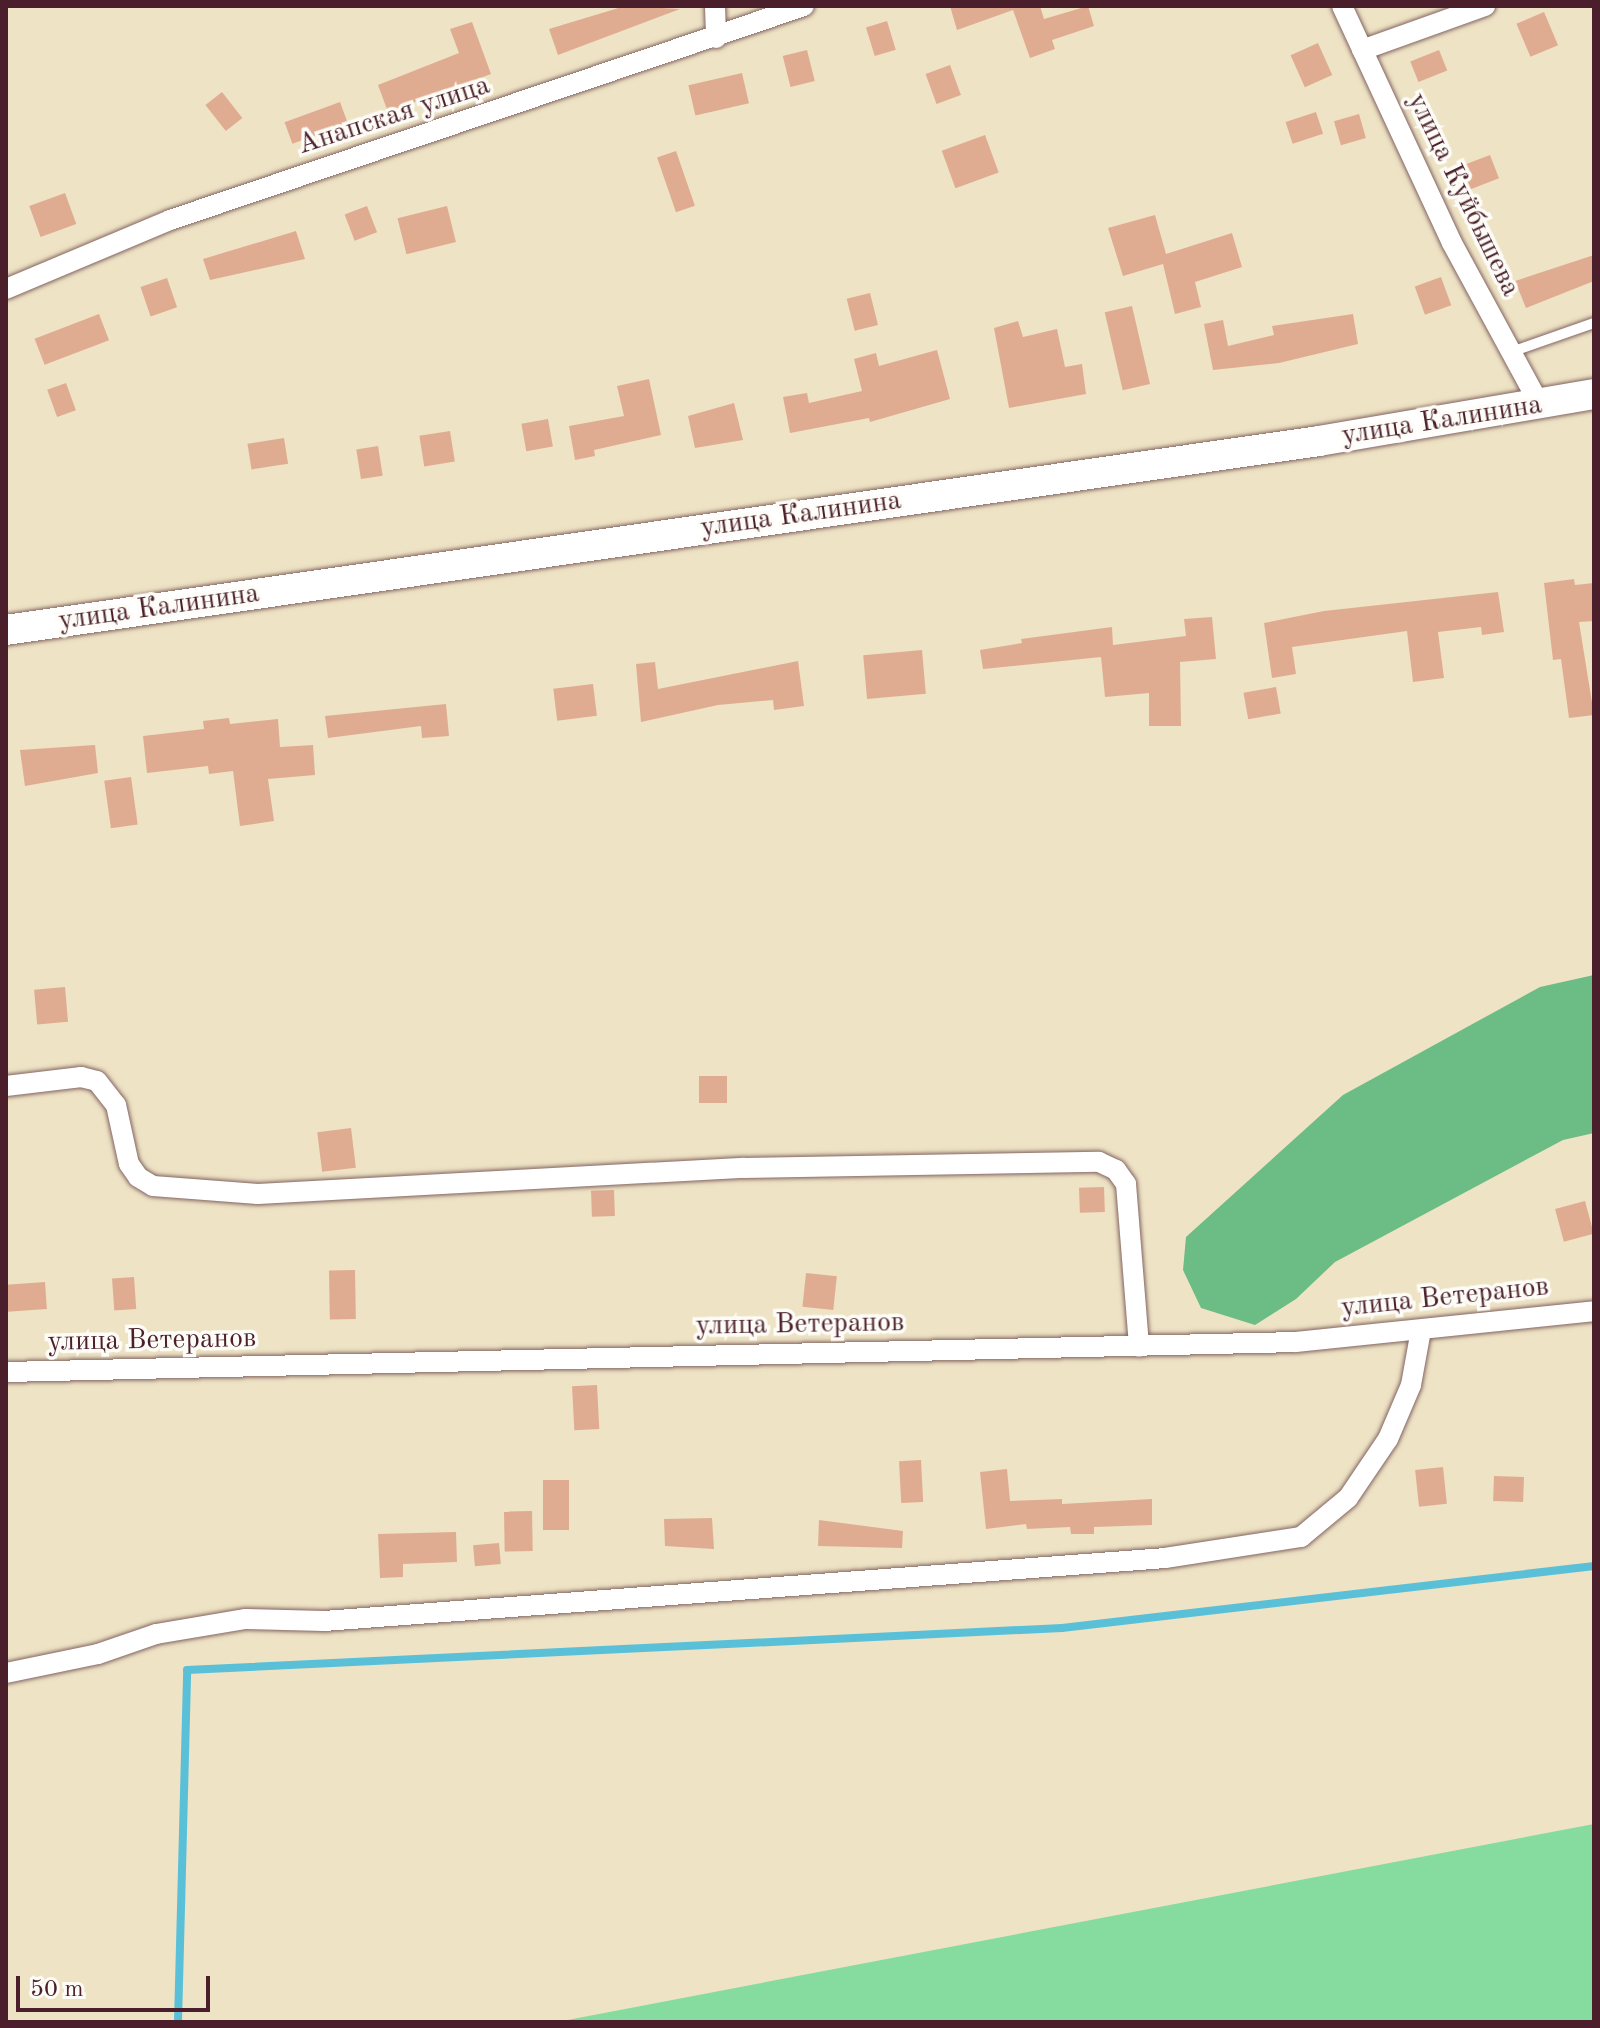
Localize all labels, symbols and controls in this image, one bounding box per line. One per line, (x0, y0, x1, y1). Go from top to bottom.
street label: Анапская улица (294, 69, 494, 163)
street label: улица Куйбышева (1399, 88, 1527, 302)
street label: улица Калинина (1339, 389, 1545, 453)
street label: улица Калинина (698, 484, 904, 546)
street label: улица Калинина (56, 577, 262, 639)
street label: улица Ветеранов (1339, 1270, 1551, 1326)
street label: улица Ветеранов (695, 1306, 905, 1344)
street label: улица Ветеранов (47, 1322, 257, 1360)
scale bar (20, 1960, 214, 2010)
text: 50 m (30, 1978, 84, 2002)

